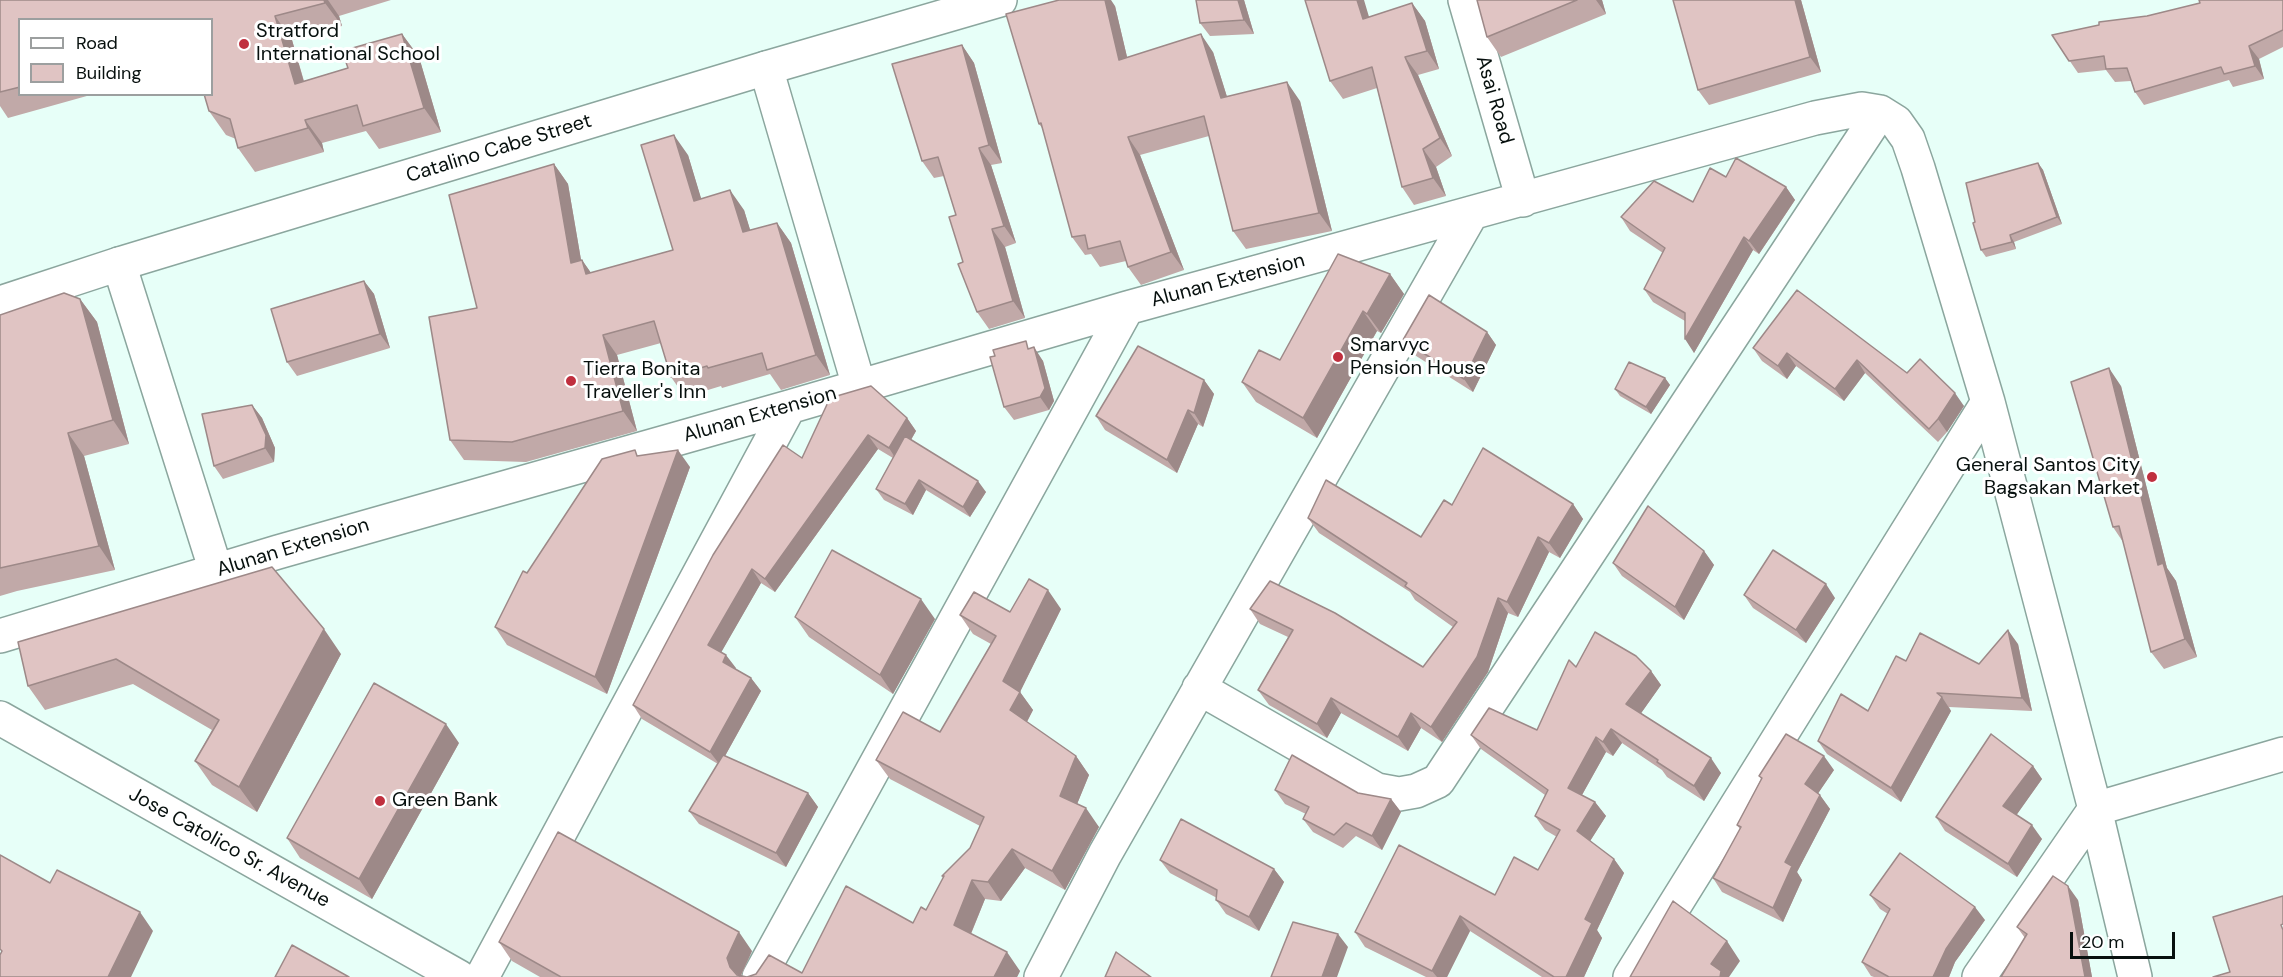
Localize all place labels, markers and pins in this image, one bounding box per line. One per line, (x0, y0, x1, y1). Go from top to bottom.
place label: Stratford International School (256, 20, 440, 67)
marker: Stratford International School (237, 37, 251, 51)
place label: Smarvyc Pension House (1350, 334, 1486, 381)
marker: Smarvyc Pension House (1331, 350, 1345, 364)
place label: Tierra Bonita Traveller's Inn (583, 358, 706, 405)
marker: Tierra Bonita Traveller's Inn (564, 374, 578, 388)
place label: General Santos City Bagsakan Market (1956, 454, 2140, 501)
marker: General Santos City Bagsakan Market (2145, 470, 2159, 484)
place label: Green Bank (392, 789, 498, 813)
marker: Green Bank (373, 794, 387, 808)

